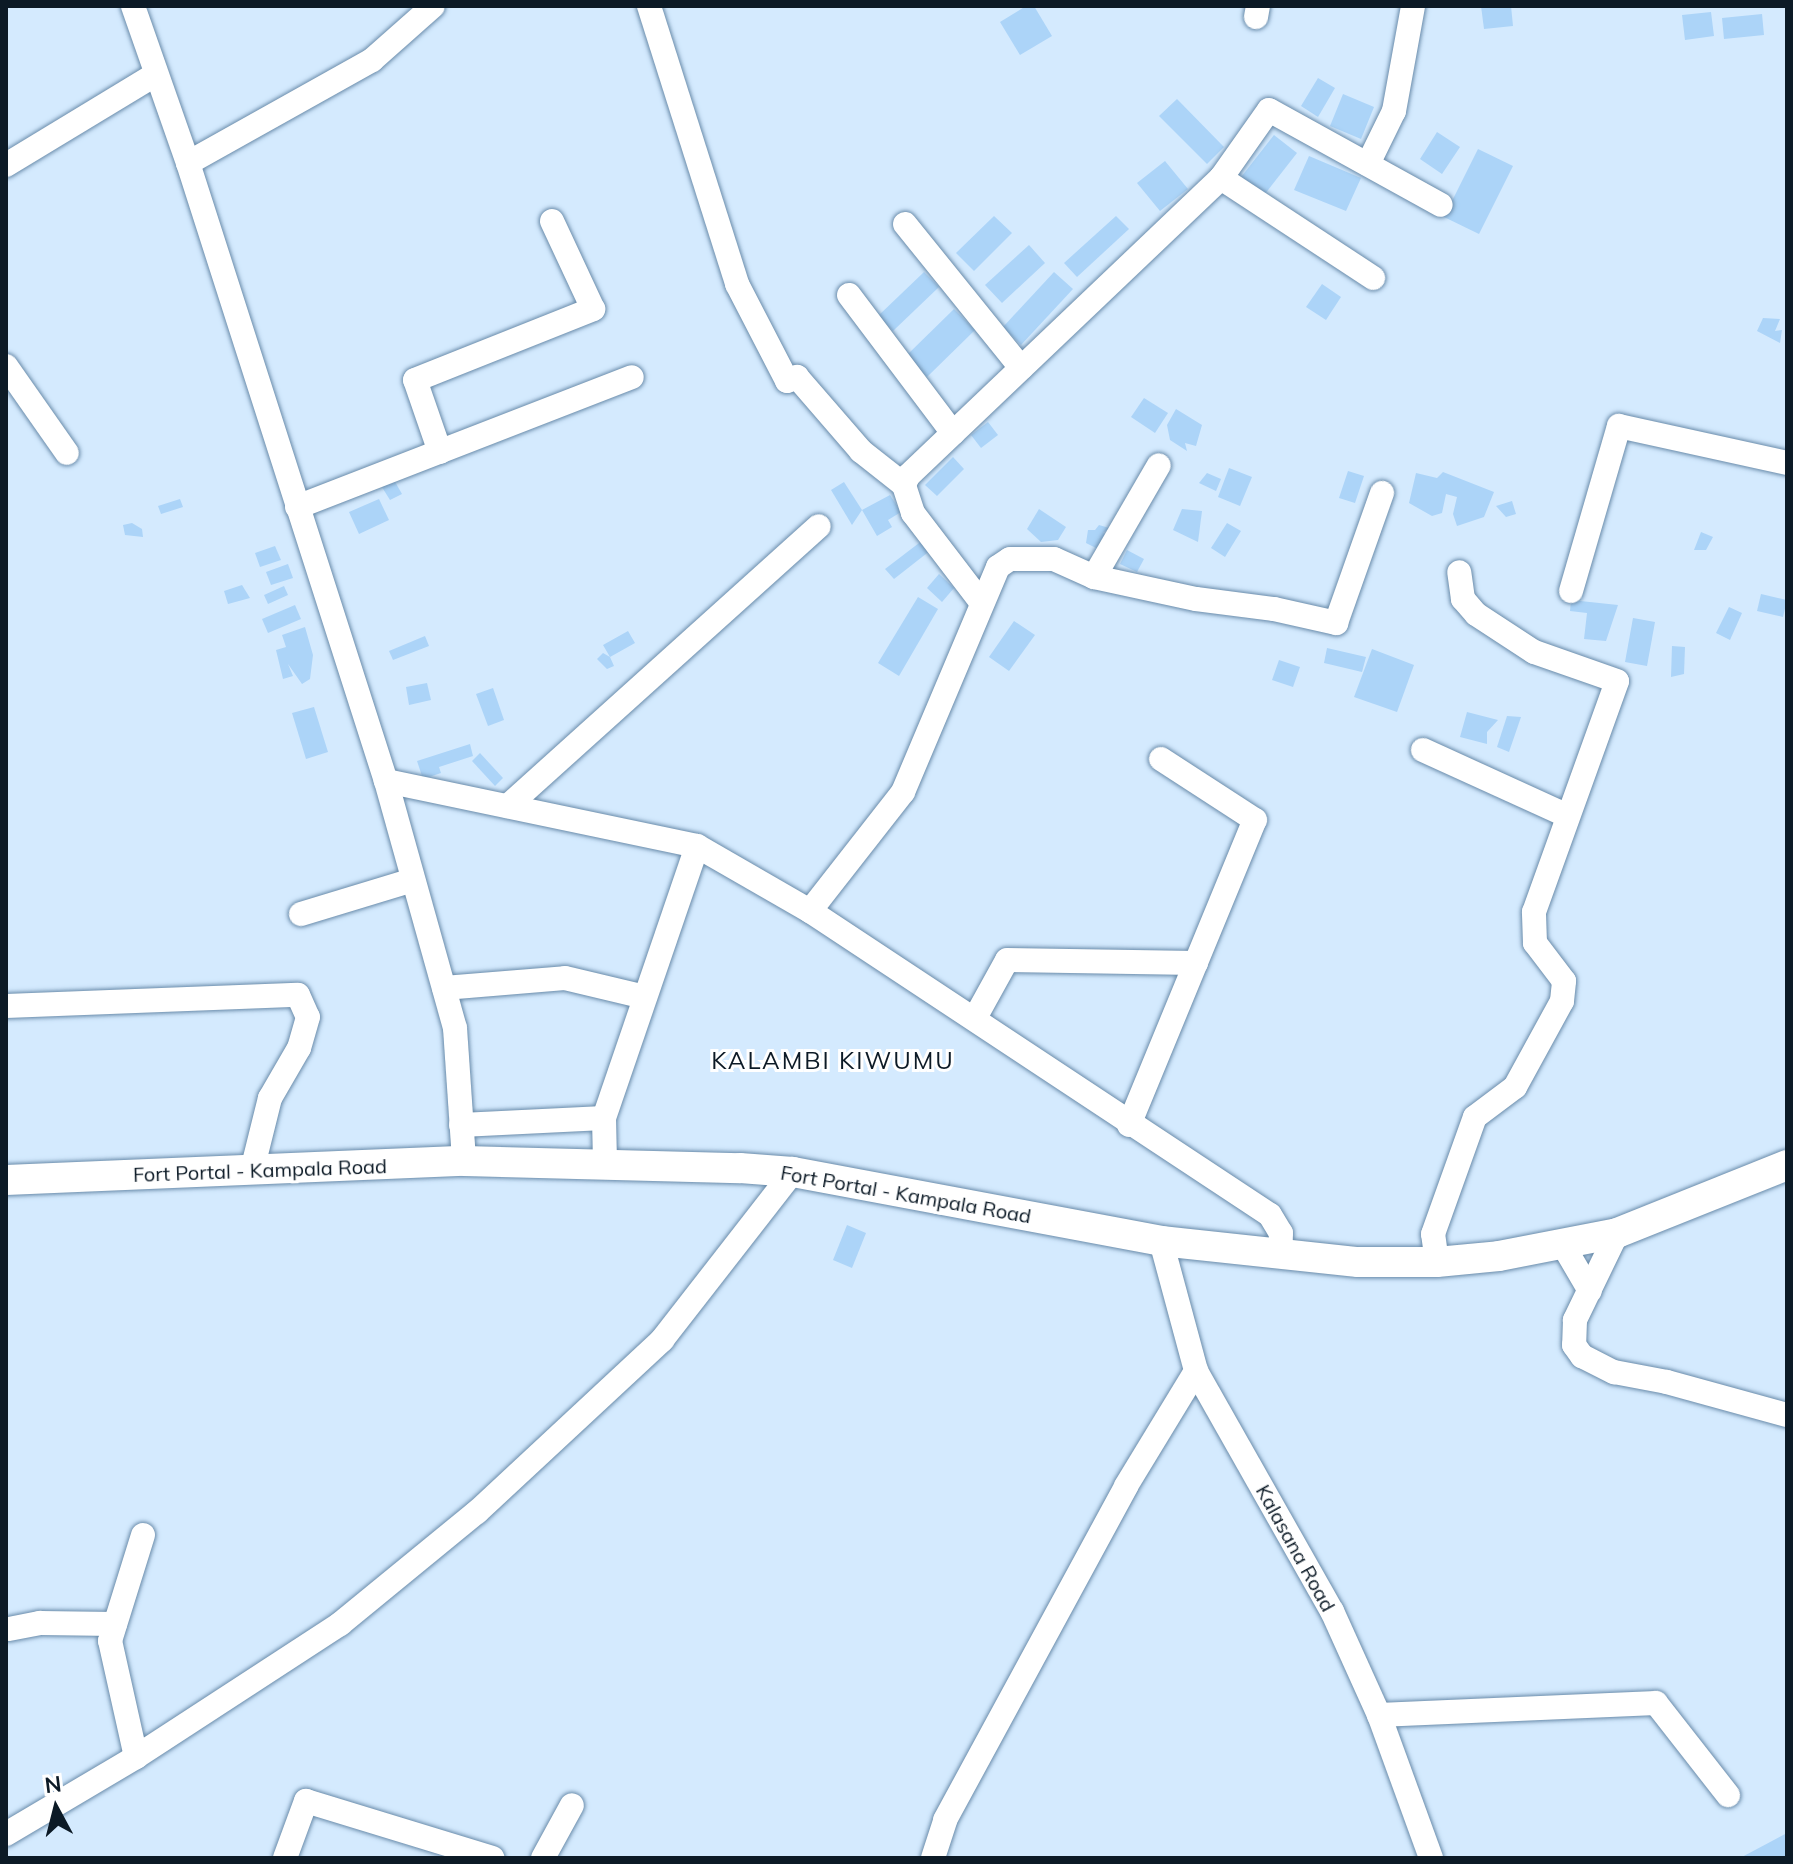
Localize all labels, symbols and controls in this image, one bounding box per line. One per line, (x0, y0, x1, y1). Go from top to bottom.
district label: KALAMBI KIWUMU (711, 1047, 955, 1075)
street label: Fort Portal - Kampala Road (133, 1154, 387, 1186)
street label: Fort Portal - Kampala Road (779, 1160, 1033, 1228)
street label: Kalasana Road (1251, 1480, 1341, 1616)
north arrow (16, 1768, 96, 1848)
text: N (43, 1769, 63, 1799)

